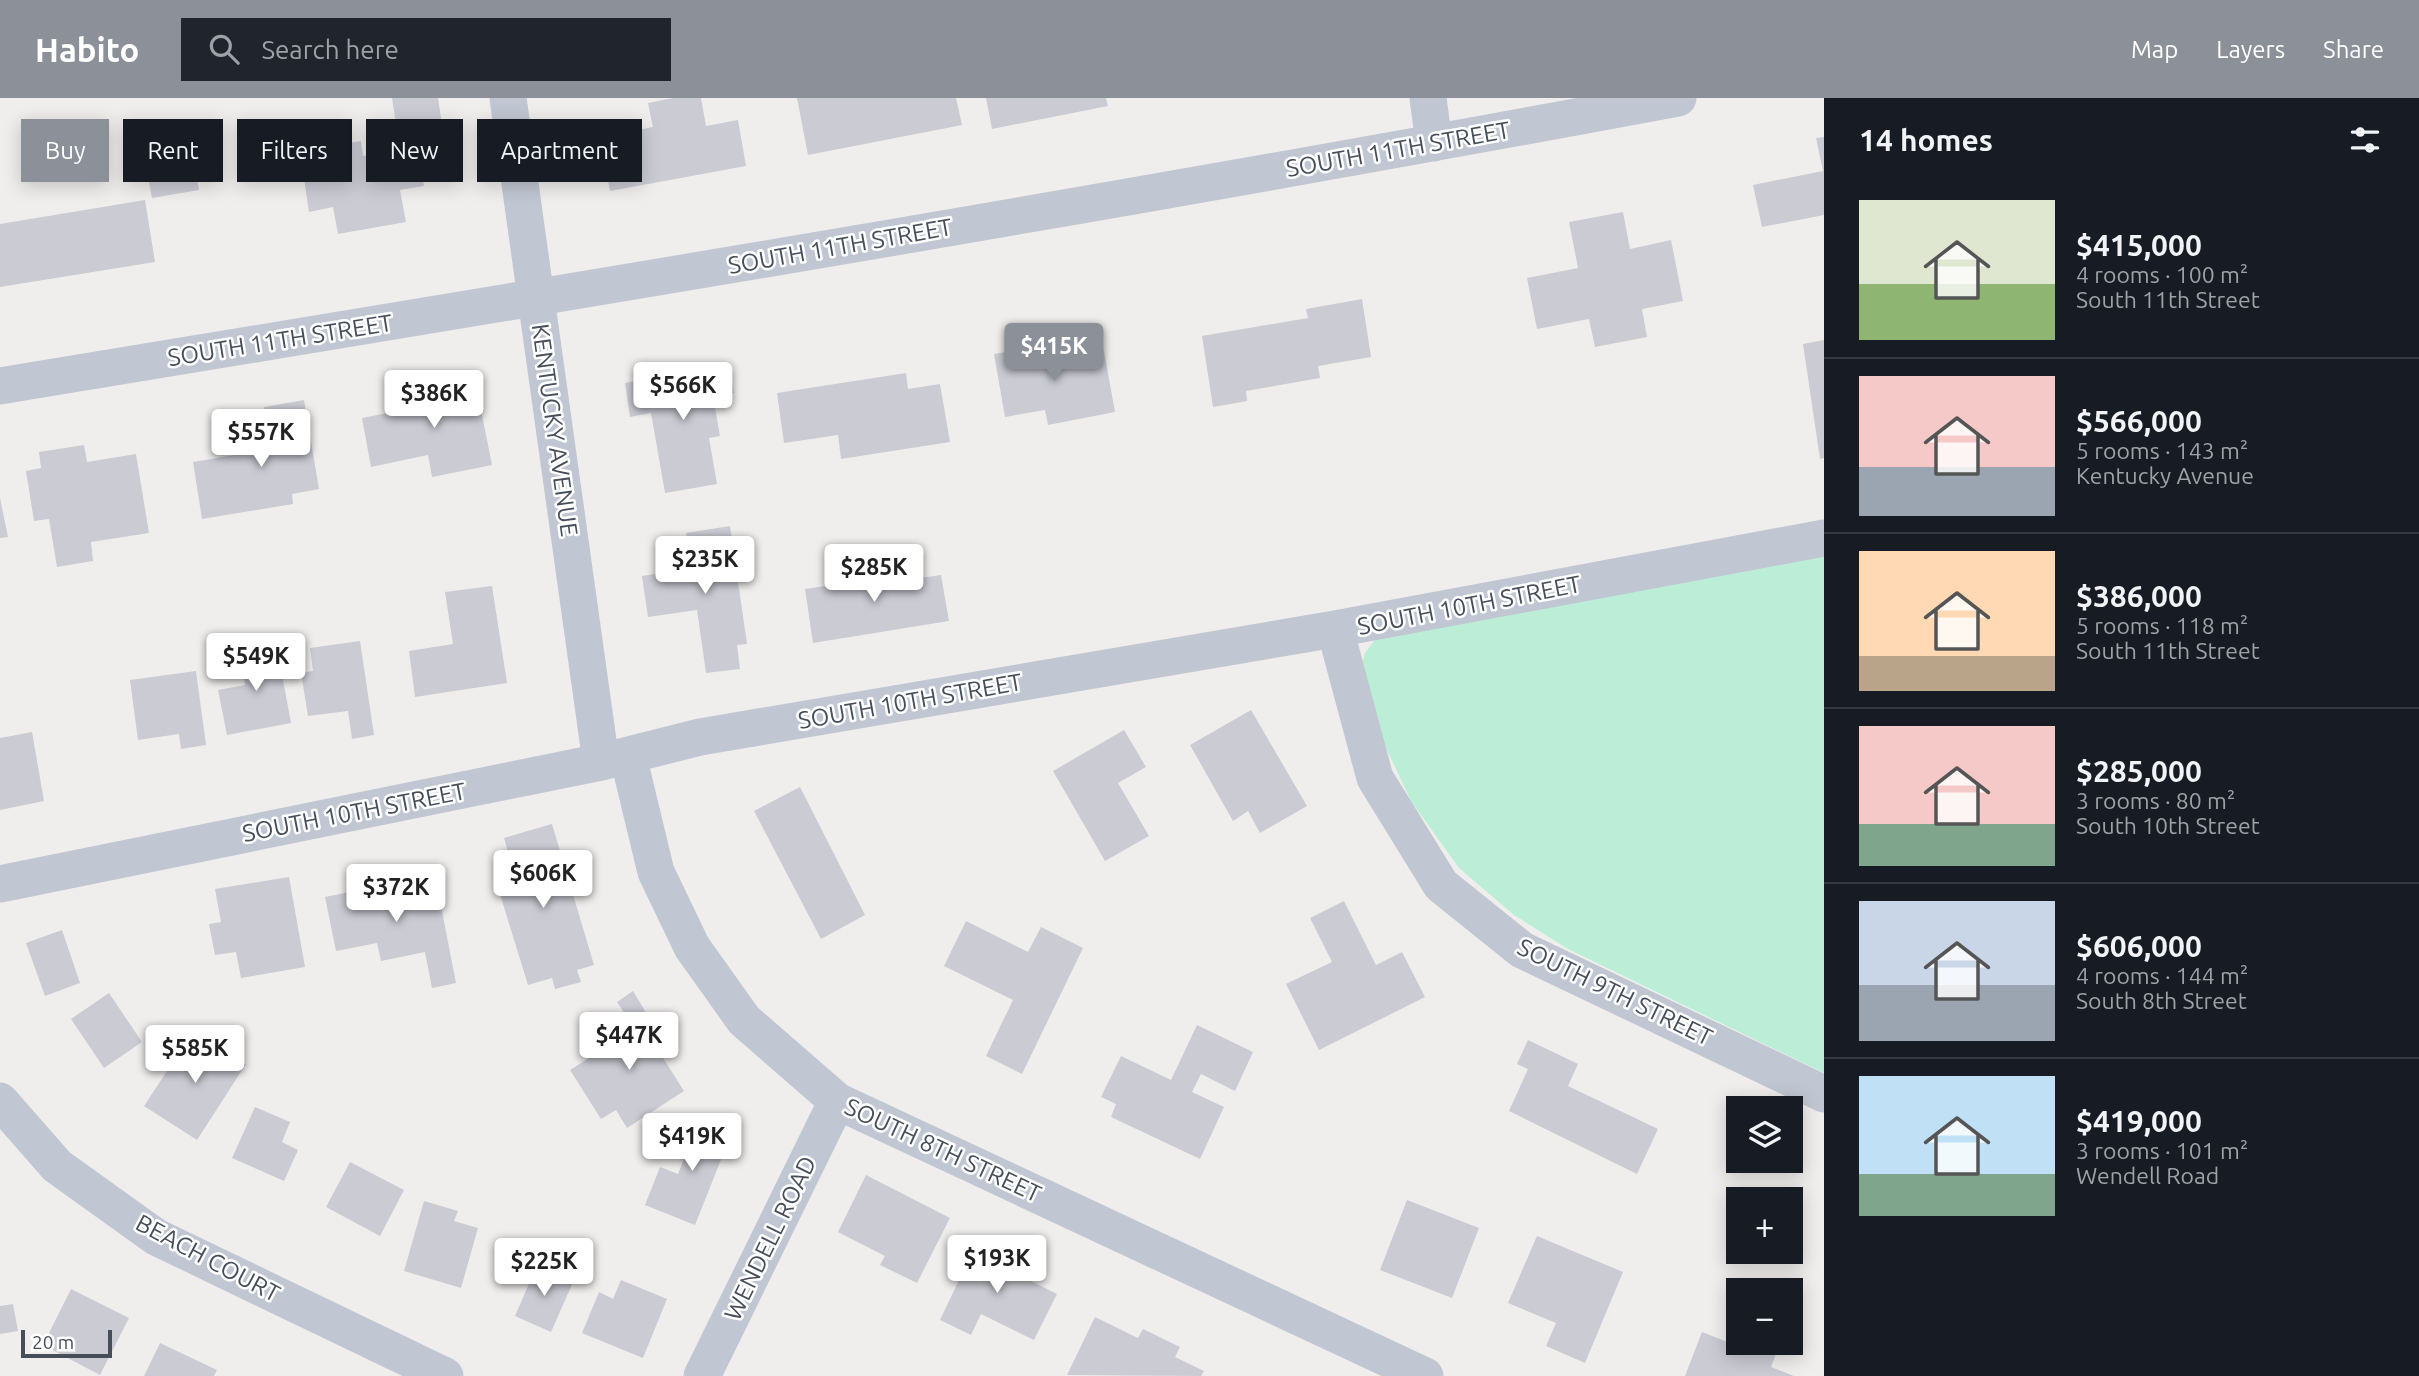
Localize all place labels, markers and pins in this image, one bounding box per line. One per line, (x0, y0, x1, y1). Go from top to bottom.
pin: $415K (1005, 324, 1103, 383)
pin: $566K (634, 362, 732, 422)
pin: $386K (385, 370, 483, 430)
pin: $557K (212, 410, 310, 469)
pin: $235K (656, 536, 754, 596)
pin: $285K (825, 545, 923, 604)
pin: $549K (207, 634, 305, 693)
pin: $606K (494, 850, 592, 910)
pin: $372K (347, 864, 445, 924)
pin: $447K (580, 1012, 678, 1072)
pin: $585K (146, 1026, 244, 1085)
pin: $419K (643, 1114, 741, 1173)
pin: $193K (948, 1236, 1046, 1295)
pin: $225K (495, 1238, 593, 1298)

